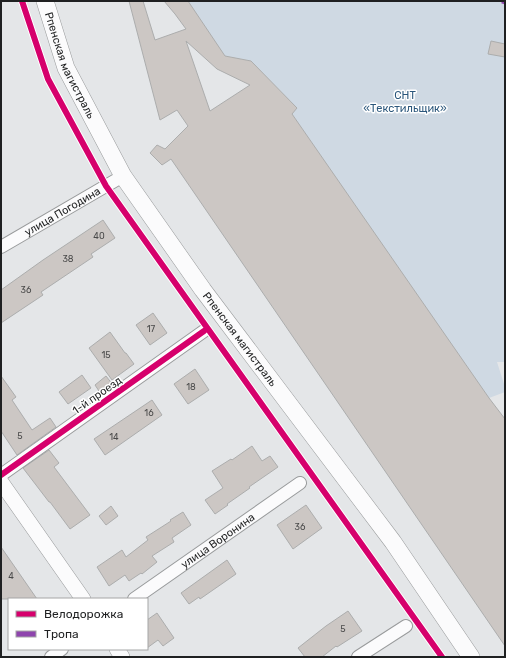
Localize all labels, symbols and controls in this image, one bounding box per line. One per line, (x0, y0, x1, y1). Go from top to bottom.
street label: Рпенская магистраль (42, 10, 98, 121)
park label: СНТ «Текстильщик» (363, 89, 447, 115)
street label: улица Погодина (22, 185, 103, 239)
house number: 40 (93, 231, 105, 241)
house number: 38 (62, 254, 74, 264)
house number: 36 (21, 285, 32, 295)
street label: Рпенская магистраль (200, 290, 280, 389)
house number: 17 (147, 324, 156, 334)
house number: 15 (101, 350, 111, 360)
street label: 1-й проезд (70, 373, 125, 417)
house number: 18 (186, 382, 196, 392)
house number: 16 (144, 408, 154, 418)
house number: 5 (17, 431, 23, 441)
house number: 14 (109, 432, 119, 442)
street label: улица Воронина (178, 511, 257, 571)
house number: 36 (295, 522, 306, 532)
house number: 4 (8, 571, 14, 581)
legend (8, 598, 148, 650)
text: Велодорожка (44, 607, 123, 621)
house number: 5 (340, 624, 346, 634)
text: Тропа (44, 627, 79, 641)

